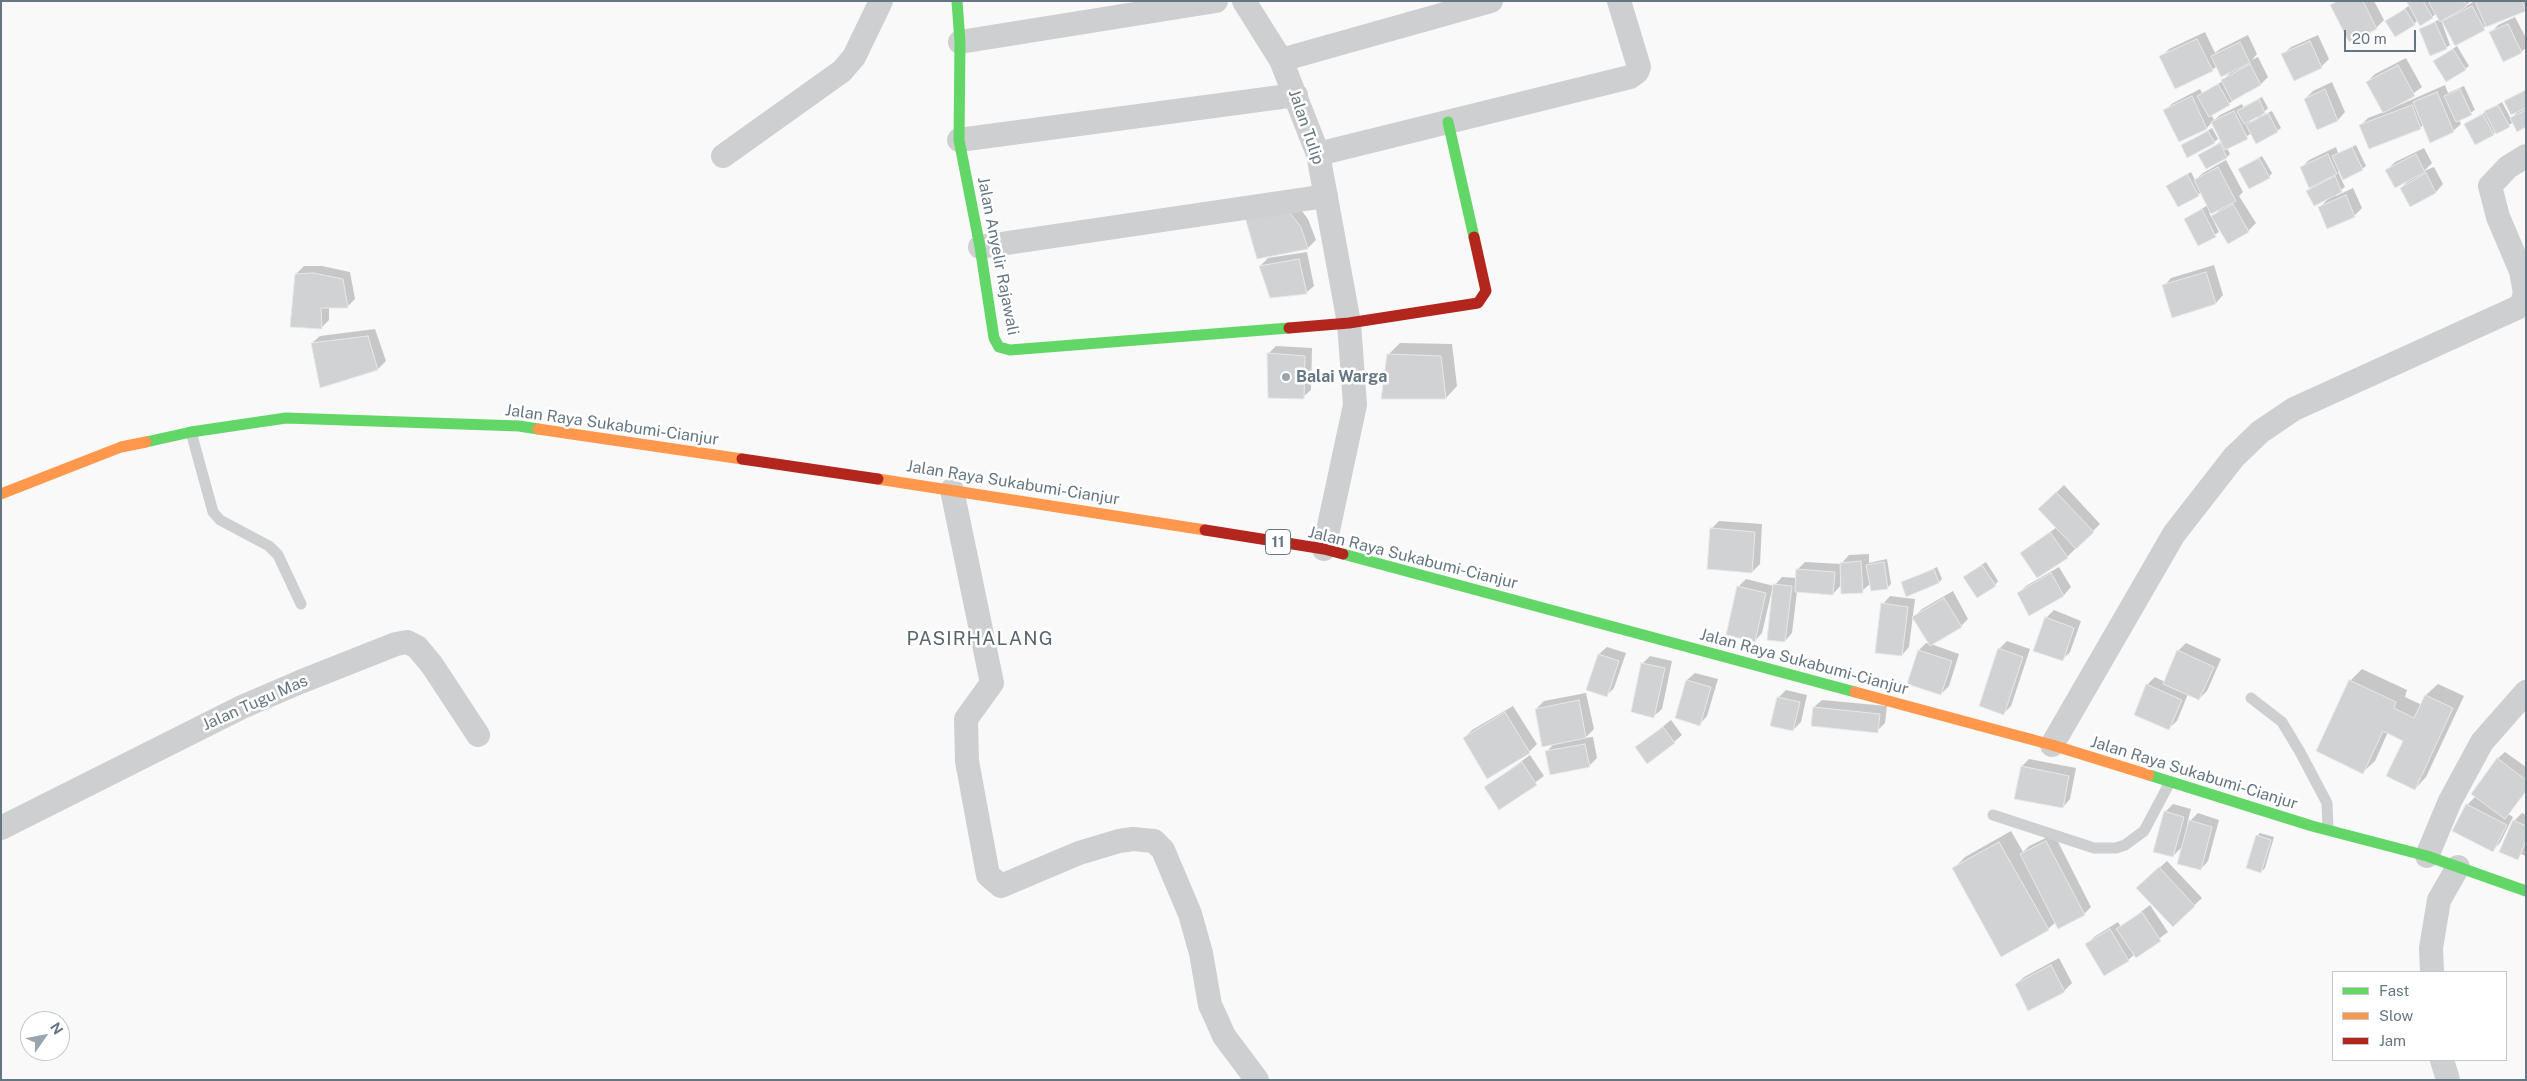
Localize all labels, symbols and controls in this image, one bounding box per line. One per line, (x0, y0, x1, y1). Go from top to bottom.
scale bar (2347, 20, 2420, 52)
text: 20 m (2352, 30, 2387, 47)
street label: Jalan Tulip (1284, 87, 1328, 167)
street label: Jalan Anyelir Rajawali (973, 175, 1023, 337)
place label: Balai Warga (1296, 367, 1387, 387)
marker: Balai Warga (1280, 371, 1292, 383)
street label: Jalan Raya Sukabumi-Cianjur (504, 400, 720, 450)
street label: Jalan Raya Sukabumi-Cianjur (905, 457, 1121, 509)
street label: Jalan Raya Sukabumi-Cianjur (1306, 523, 1520, 593)
road number: 11 (1266, 530, 1290, 554)
street label: Jalan Raya Sukabumi-Cianjur (1697, 625, 1911, 699)
district label: PASIRHALANG (905, 628, 1055, 650)
street label: Jalan Tugu Mas (199, 671, 311, 735)
street label: Jalan Raya Sukabumi-Cianjur (2088, 732, 2300, 814)
legend (2332, 971, 2507, 1061)
text: Fast (2379, 982, 2409, 999)
text: Slow (2379, 1007, 2413, 1024)
north arrow (20, 1011, 70, 1061)
text: N (47, 1019, 66, 1037)
text: Jam (2379, 1032, 2406, 1049)

